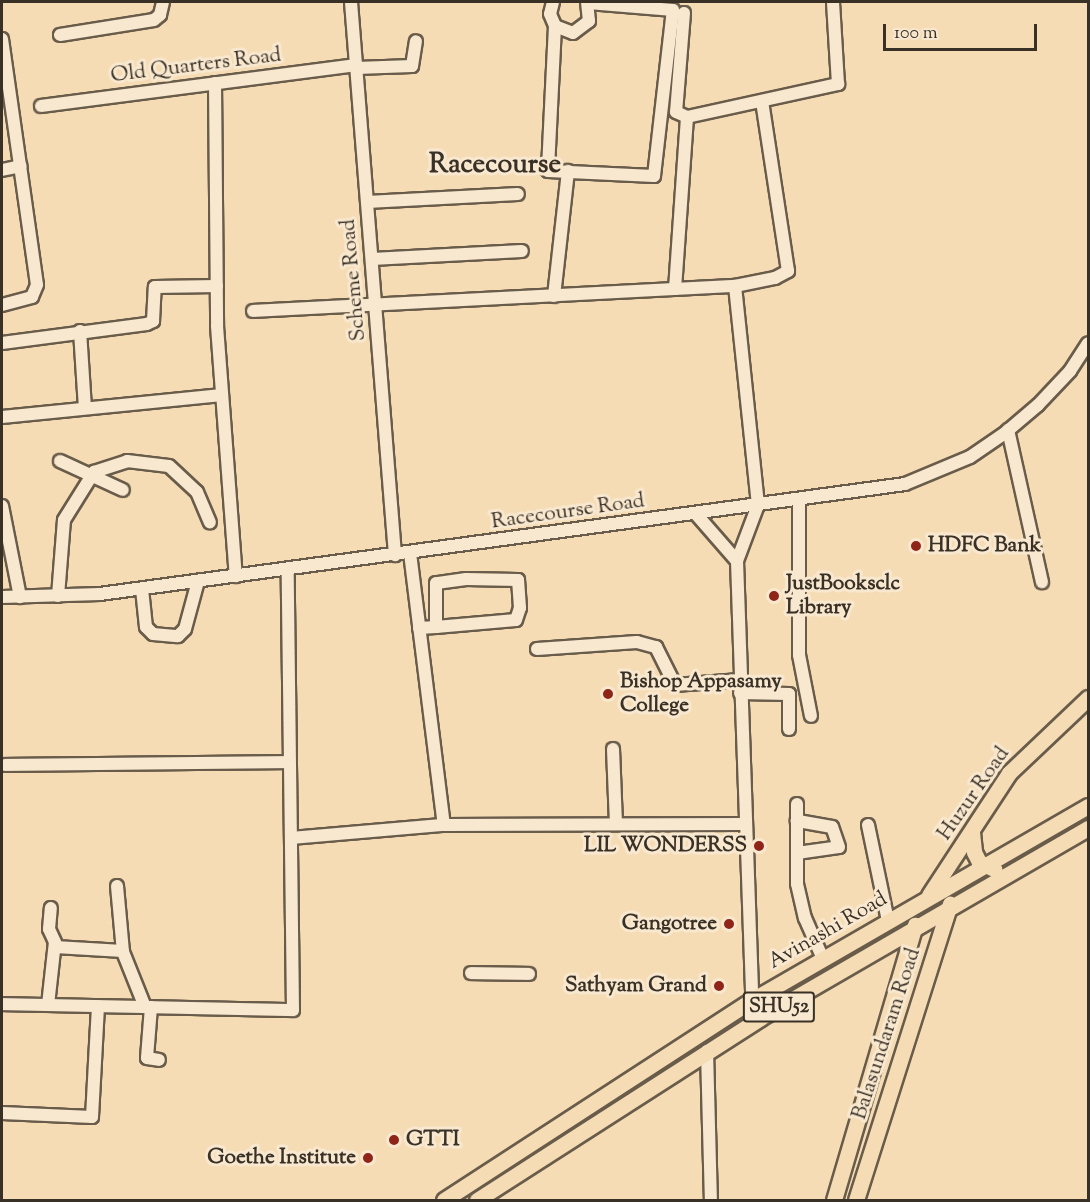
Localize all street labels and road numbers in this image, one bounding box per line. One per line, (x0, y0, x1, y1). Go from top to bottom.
street label: Old Quarters Road (109, 43, 283, 89)
street label: Scheme Road (336, 218, 372, 342)
street label: Racecourse Road (490, 489, 646, 535)
street label: Huzur Road (933, 742, 1015, 846)
street label: Avinashi Road (764, 887, 892, 975)
street label: Balasundaram Road (847, 945, 927, 1123)
road number: SHU52 (742, 990, 816, 1024)

